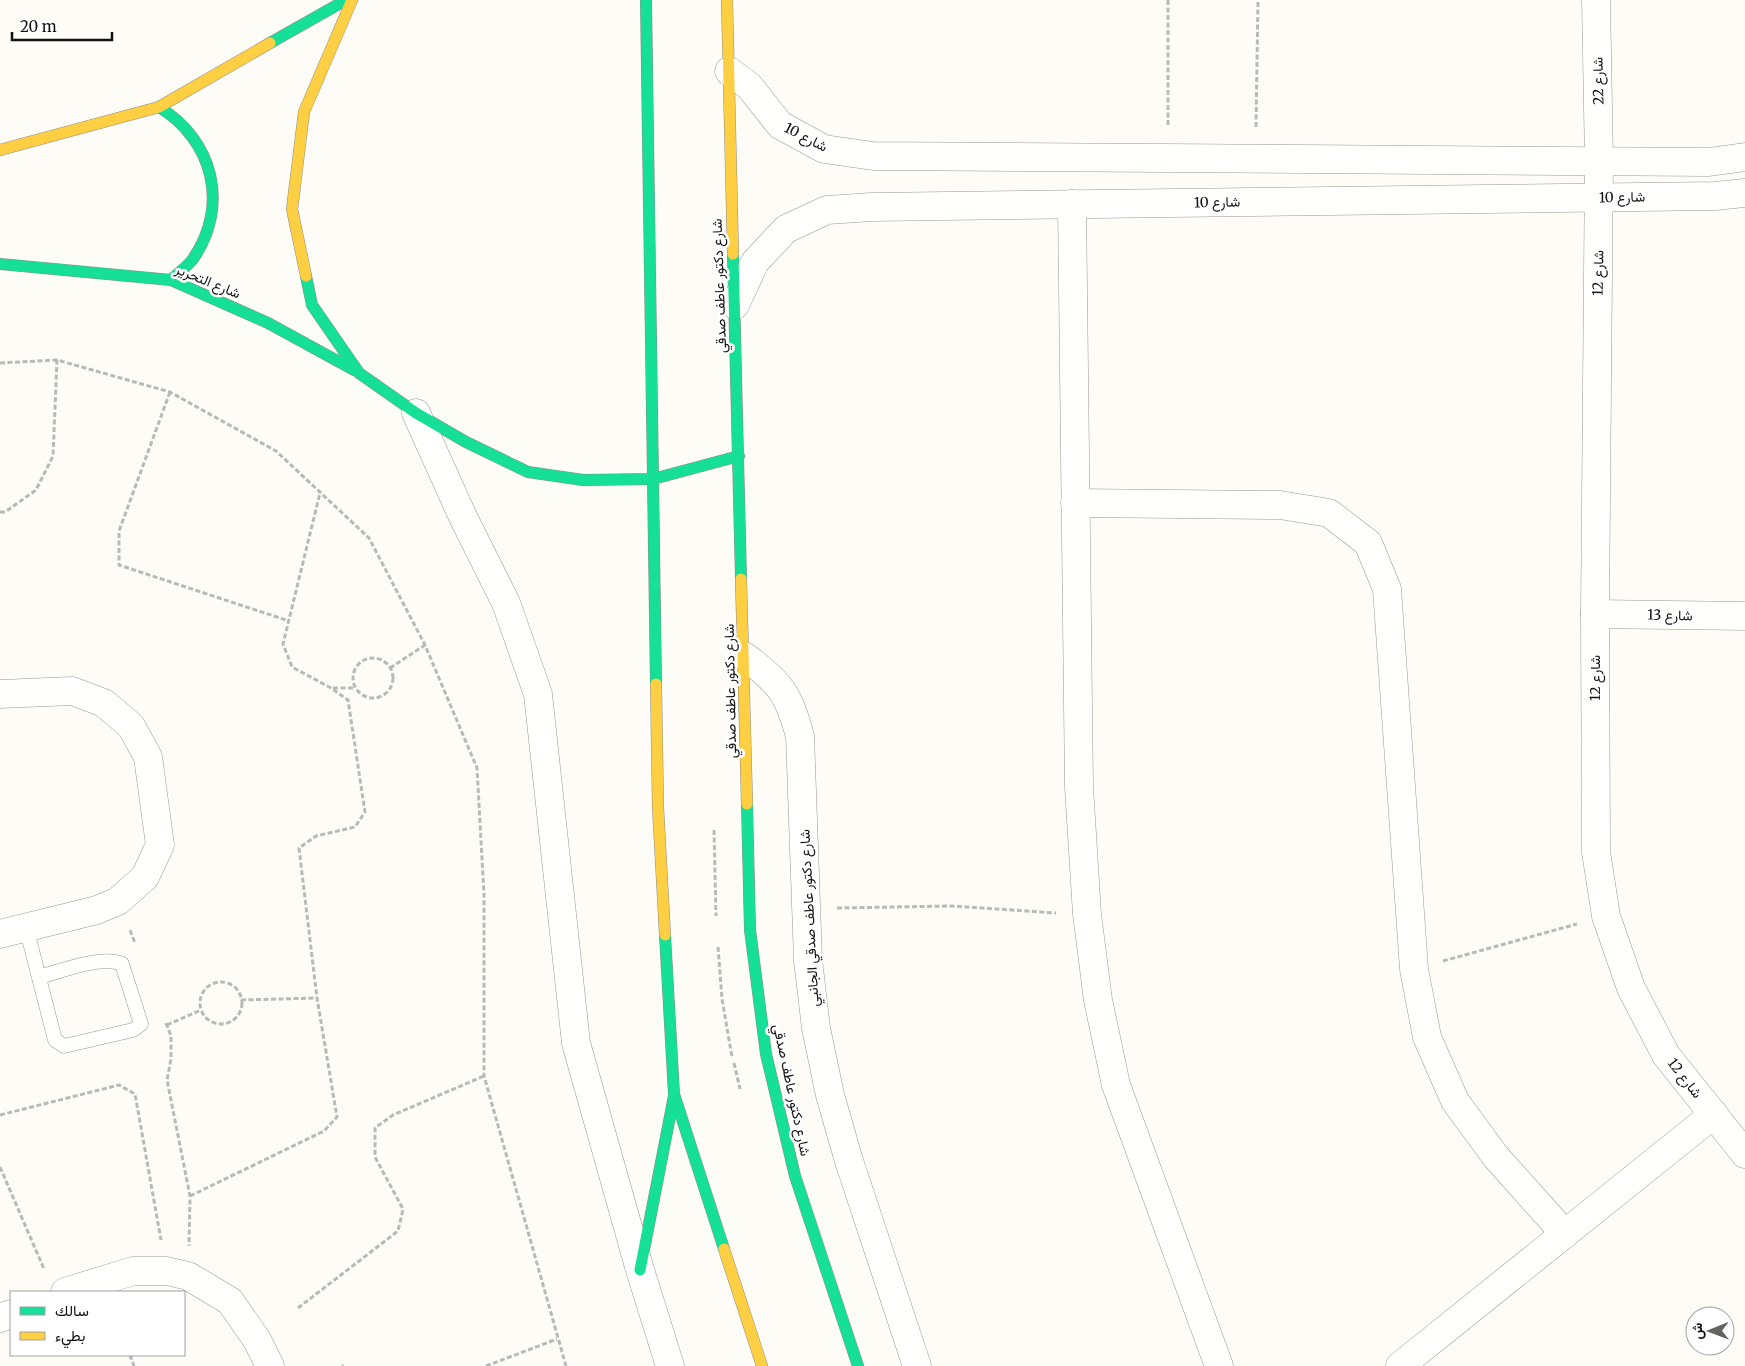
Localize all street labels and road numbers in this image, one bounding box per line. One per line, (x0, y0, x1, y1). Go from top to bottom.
street label: شارع 22 (1589, 57, 1609, 105)
street label: شارع 10 (780, 118, 831, 157)
street label: شارع 10 (1599, 188, 1645, 208)
street label: شارع 10 (1194, 193, 1240, 213)
street label: شارع دكتور عاطف صدقي (708, 218, 733, 354)
street label: شارع 12 (1589, 250, 1609, 296)
street label: شارع التحرير (171, 259, 243, 304)
street label: شارع 13 (1647, 606, 1693, 626)
street label: شارع دكتور عاطف صدقي (720, 623, 743, 758)
street label: شارع 12 (1586, 655, 1606, 701)
street label: شارع دكتور عاطف صدقي الجانبي (795, 829, 826, 1007)
street label: شارع دكتور عاطف صدقي (766, 1022, 815, 1158)
street label: شارع 12 (1662, 1054, 1706, 1103)

